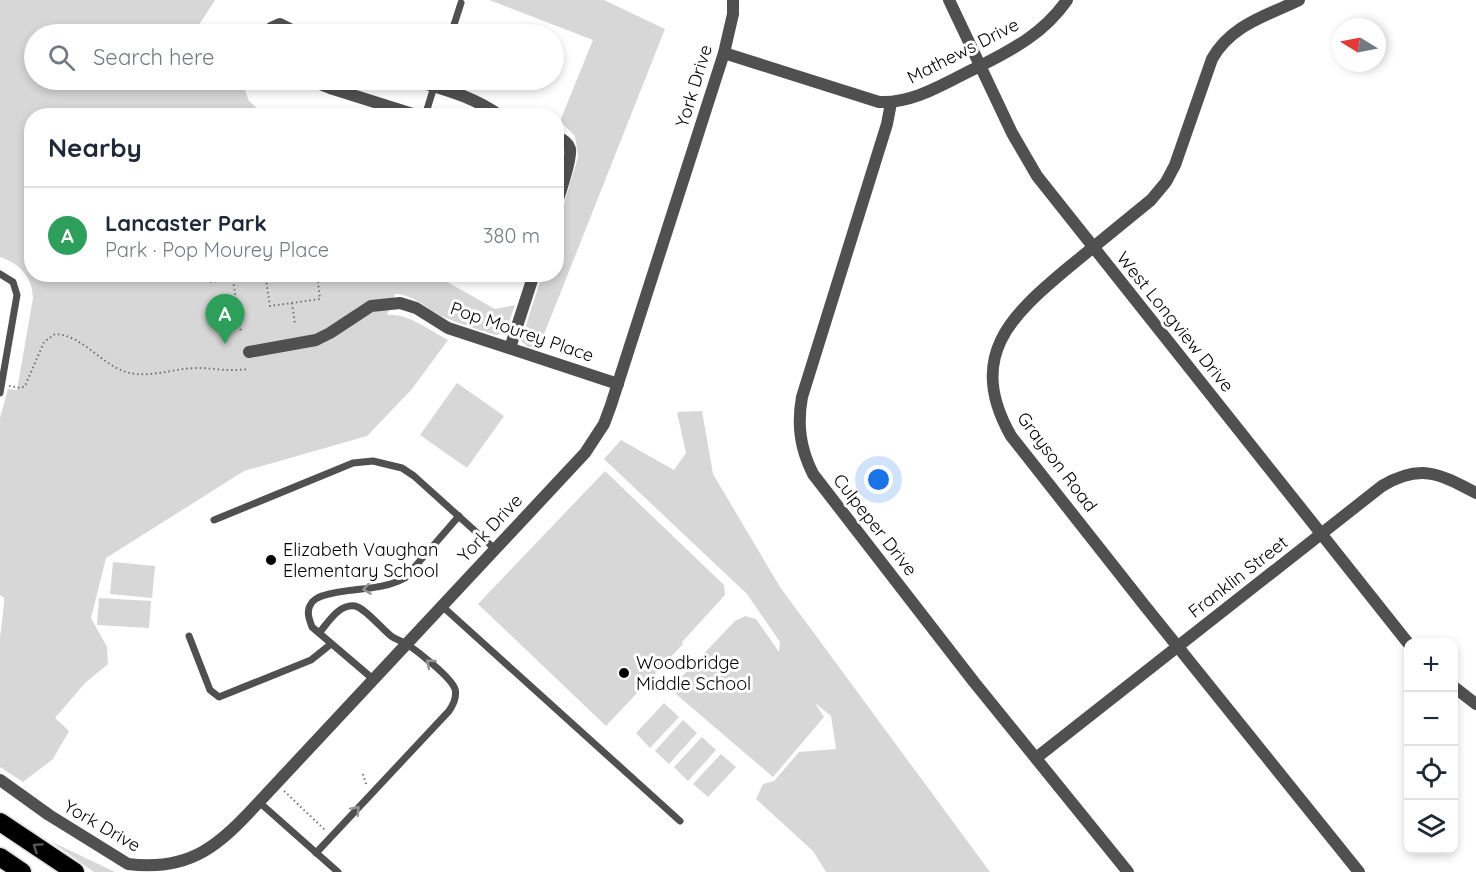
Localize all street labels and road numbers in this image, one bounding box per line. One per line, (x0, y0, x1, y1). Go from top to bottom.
street label: Mathews Drive (903, 13, 1023, 89)
street label: York Drive (670, 42, 717, 130)
street label: West Longview Drive (1112, 247, 1239, 397)
street label: Pop Mourey Place (447, 296, 597, 367)
street label: Grayson Road (1012, 407, 1103, 516)
street label: Culpeper Drive (828, 469, 922, 580)
street label: York Drive (452, 489, 527, 567)
street label: Franklin Street (1183, 531, 1292, 623)
street label: York Drive (60, 794, 145, 857)

